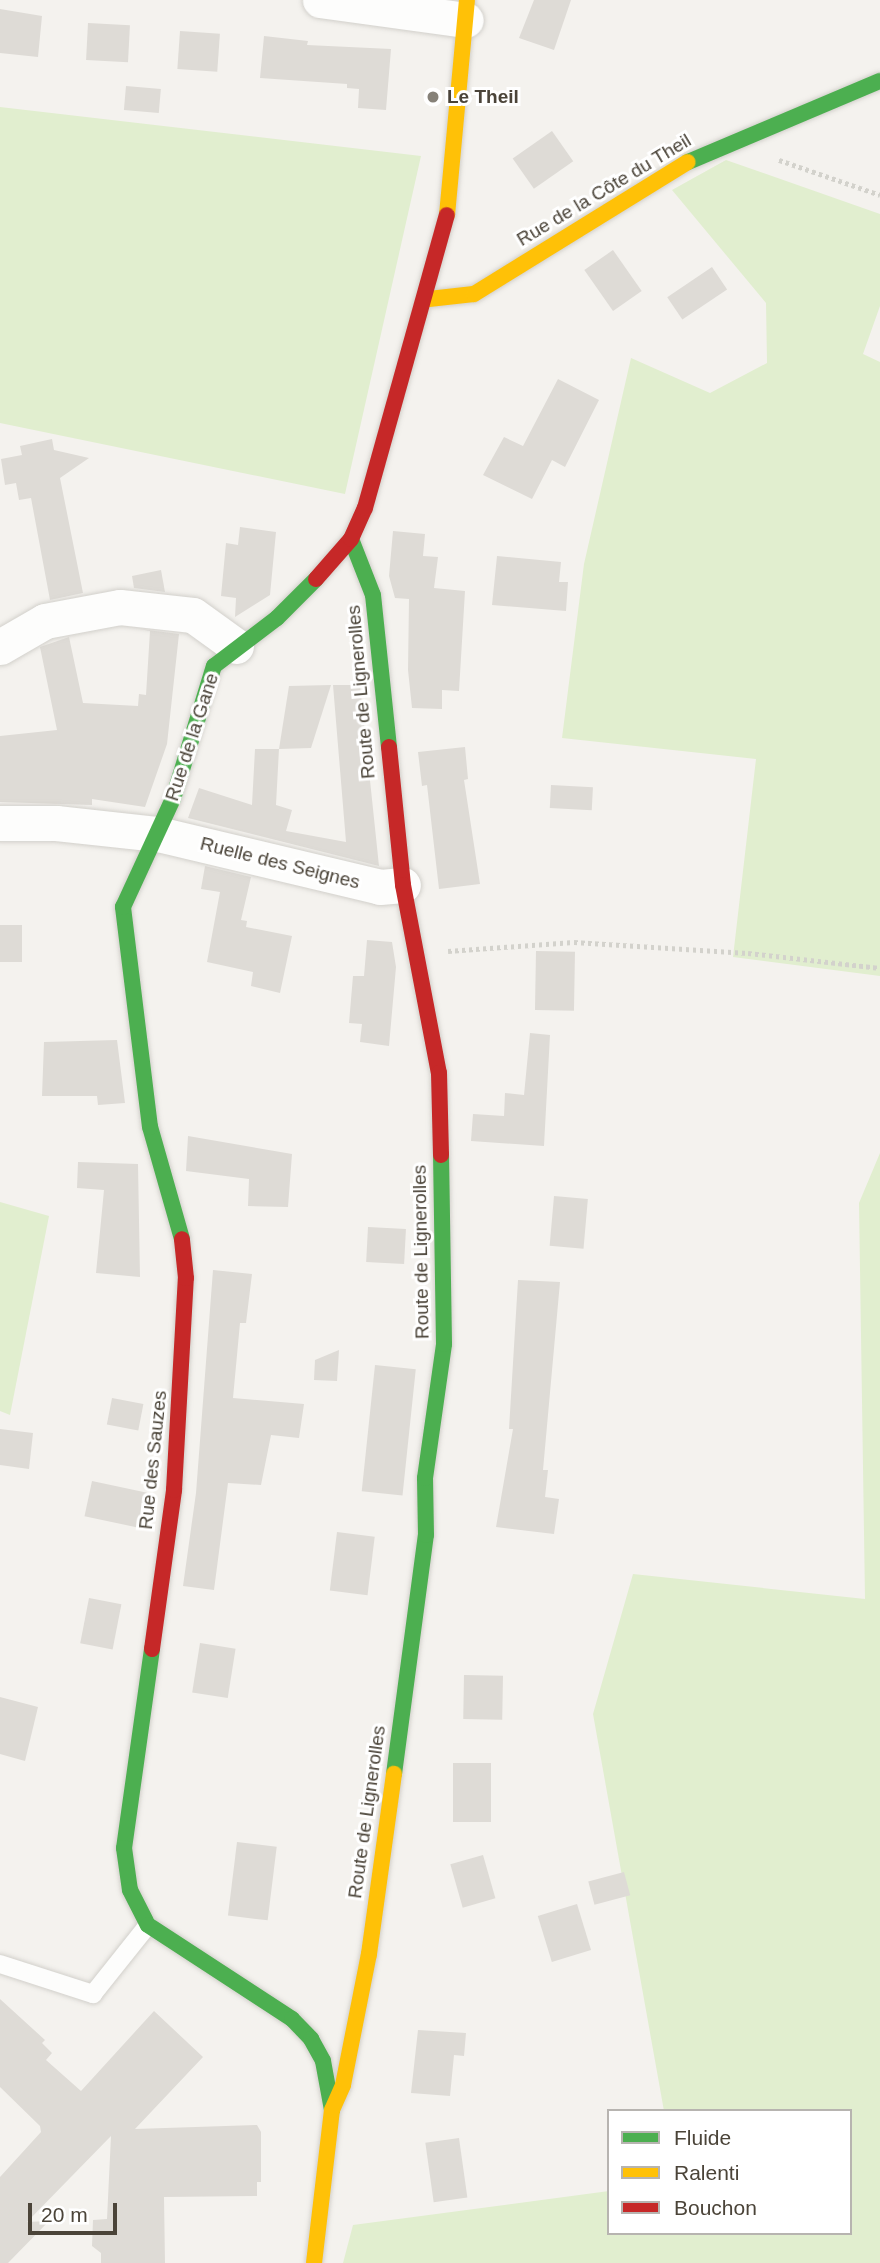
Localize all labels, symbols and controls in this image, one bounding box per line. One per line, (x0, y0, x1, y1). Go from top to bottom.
place label: Le Theil (447, 86, 519, 108)
marker: Le Theil (425, 89, 441, 105)
street label: Rue de la Côte du Theil (513, 129, 695, 251)
street label: Route de Lignerolles (342, 604, 380, 780)
street label: Rue de la Gane (161, 670, 223, 804)
street label: Ruelle des Seignes (198, 832, 362, 894)
street label: Route de Lignerolles (408, 1165, 434, 1339)
street label: Rue des Sauzes (134, 1389, 172, 1531)
street label: Route de Lignerolles (344, 1724, 390, 1900)
legend (607, 2109, 852, 2235)
text: Fluide (674, 2126, 731, 2149)
text: Ralenti (674, 2161, 739, 2184)
scale bar (32, 2190, 121, 2234)
text: Bouchon (674, 2196, 757, 2219)
text: 20 m (41, 2203, 88, 2226)

